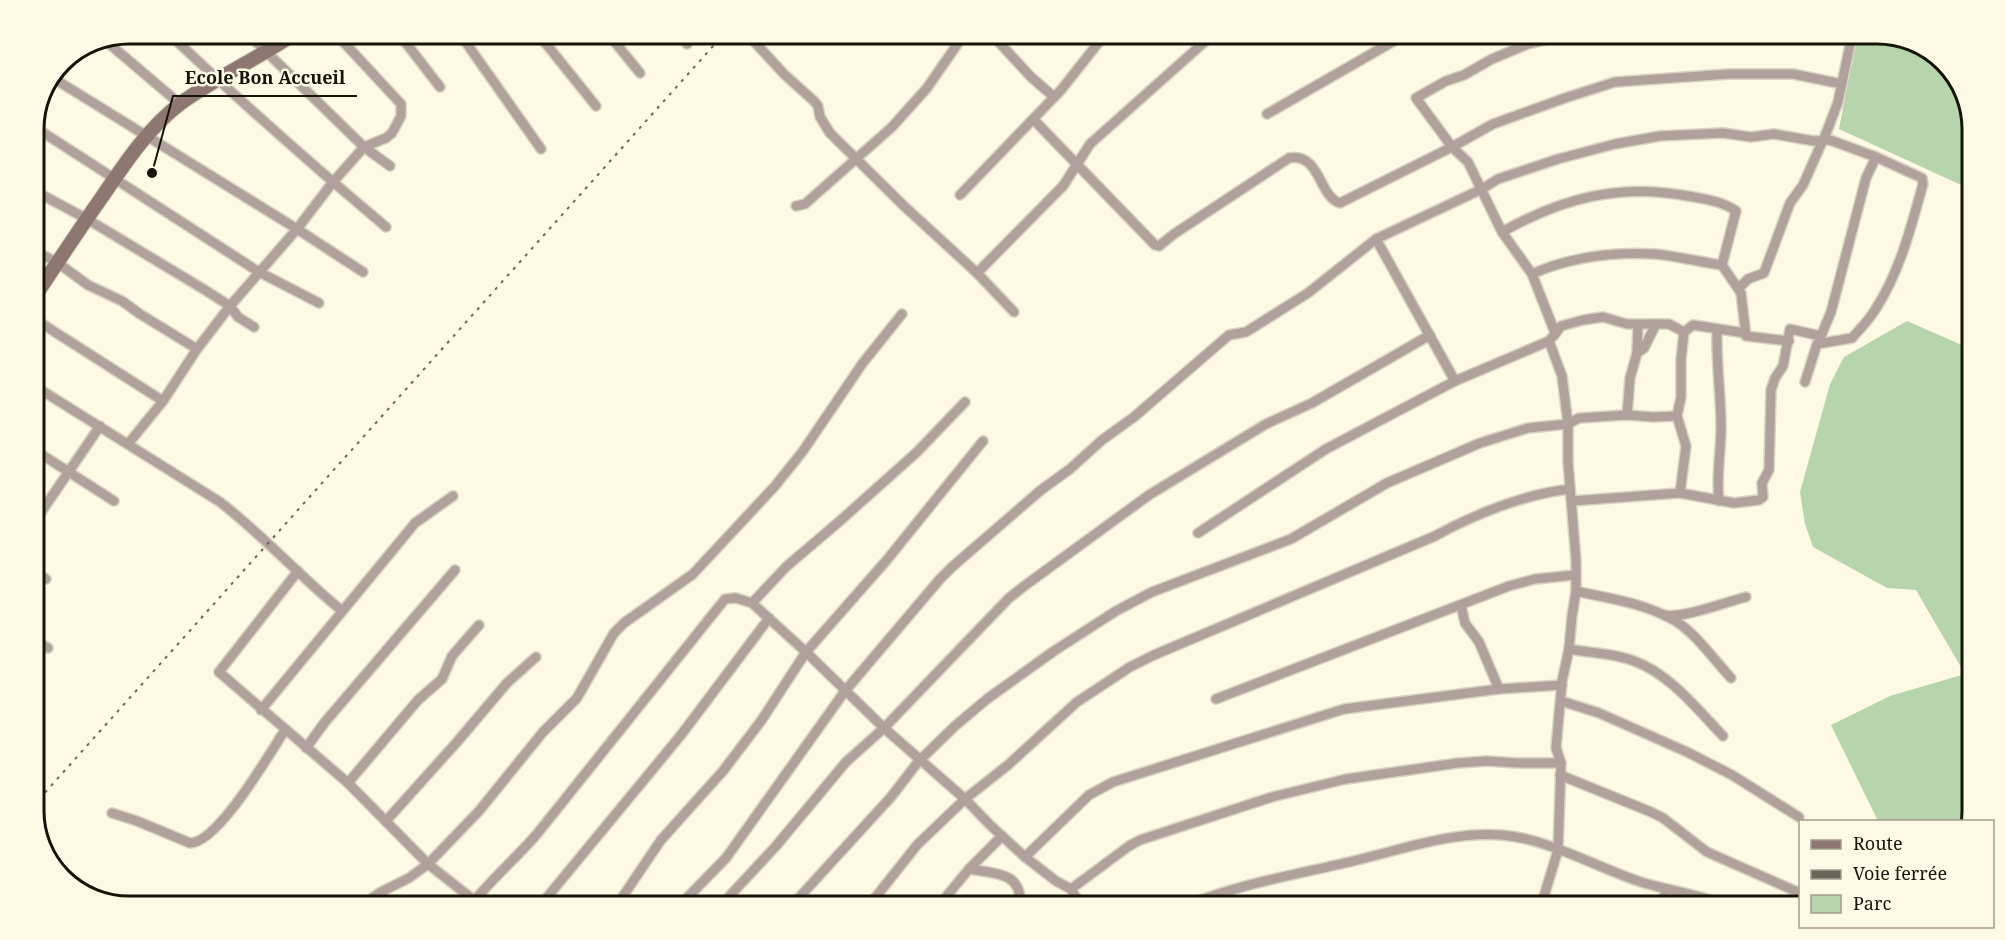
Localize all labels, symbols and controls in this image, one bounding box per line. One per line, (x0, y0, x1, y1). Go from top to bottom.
callout: Ecole Bon Accueil (173, 60, 357, 96)
text: Ecole Bon Accueil (185, 65, 346, 89)
legend (1799, 820, 1994, 928)
text: Route (1853, 831, 1903, 855)
text: Voie ferrée (1853, 861, 1947, 885)
text: Parc (1853, 891, 1891, 915)

